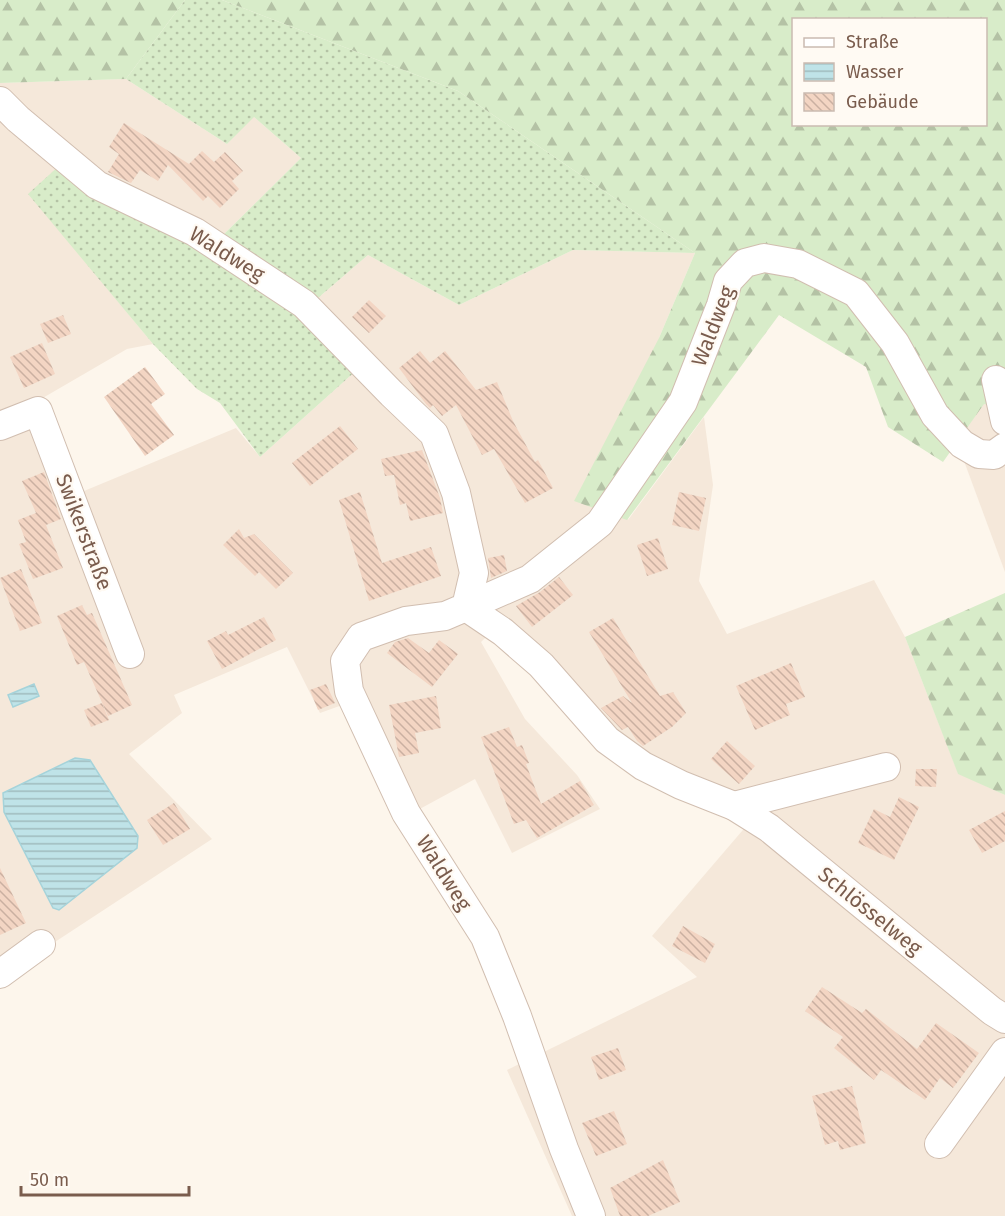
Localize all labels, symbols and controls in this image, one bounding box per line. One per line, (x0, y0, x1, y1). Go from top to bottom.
legend (792, 18, 987, 126)
text: Straße (846, 31, 899, 53)
text: Wasser (846, 61, 903, 83)
text: Gebäude (846, 91, 919, 113)
street label: Waldweg (185, 221, 270, 287)
street label: Waldweg (686, 282, 740, 370)
street label: Swikerstraße (50, 470, 118, 594)
street label: Waldweg (411, 831, 477, 916)
street label: Schlösselweg (813, 861, 927, 961)
scale bar (21, 1159, 189, 1197)
text: 50 m (30, 1169, 69, 1191)

